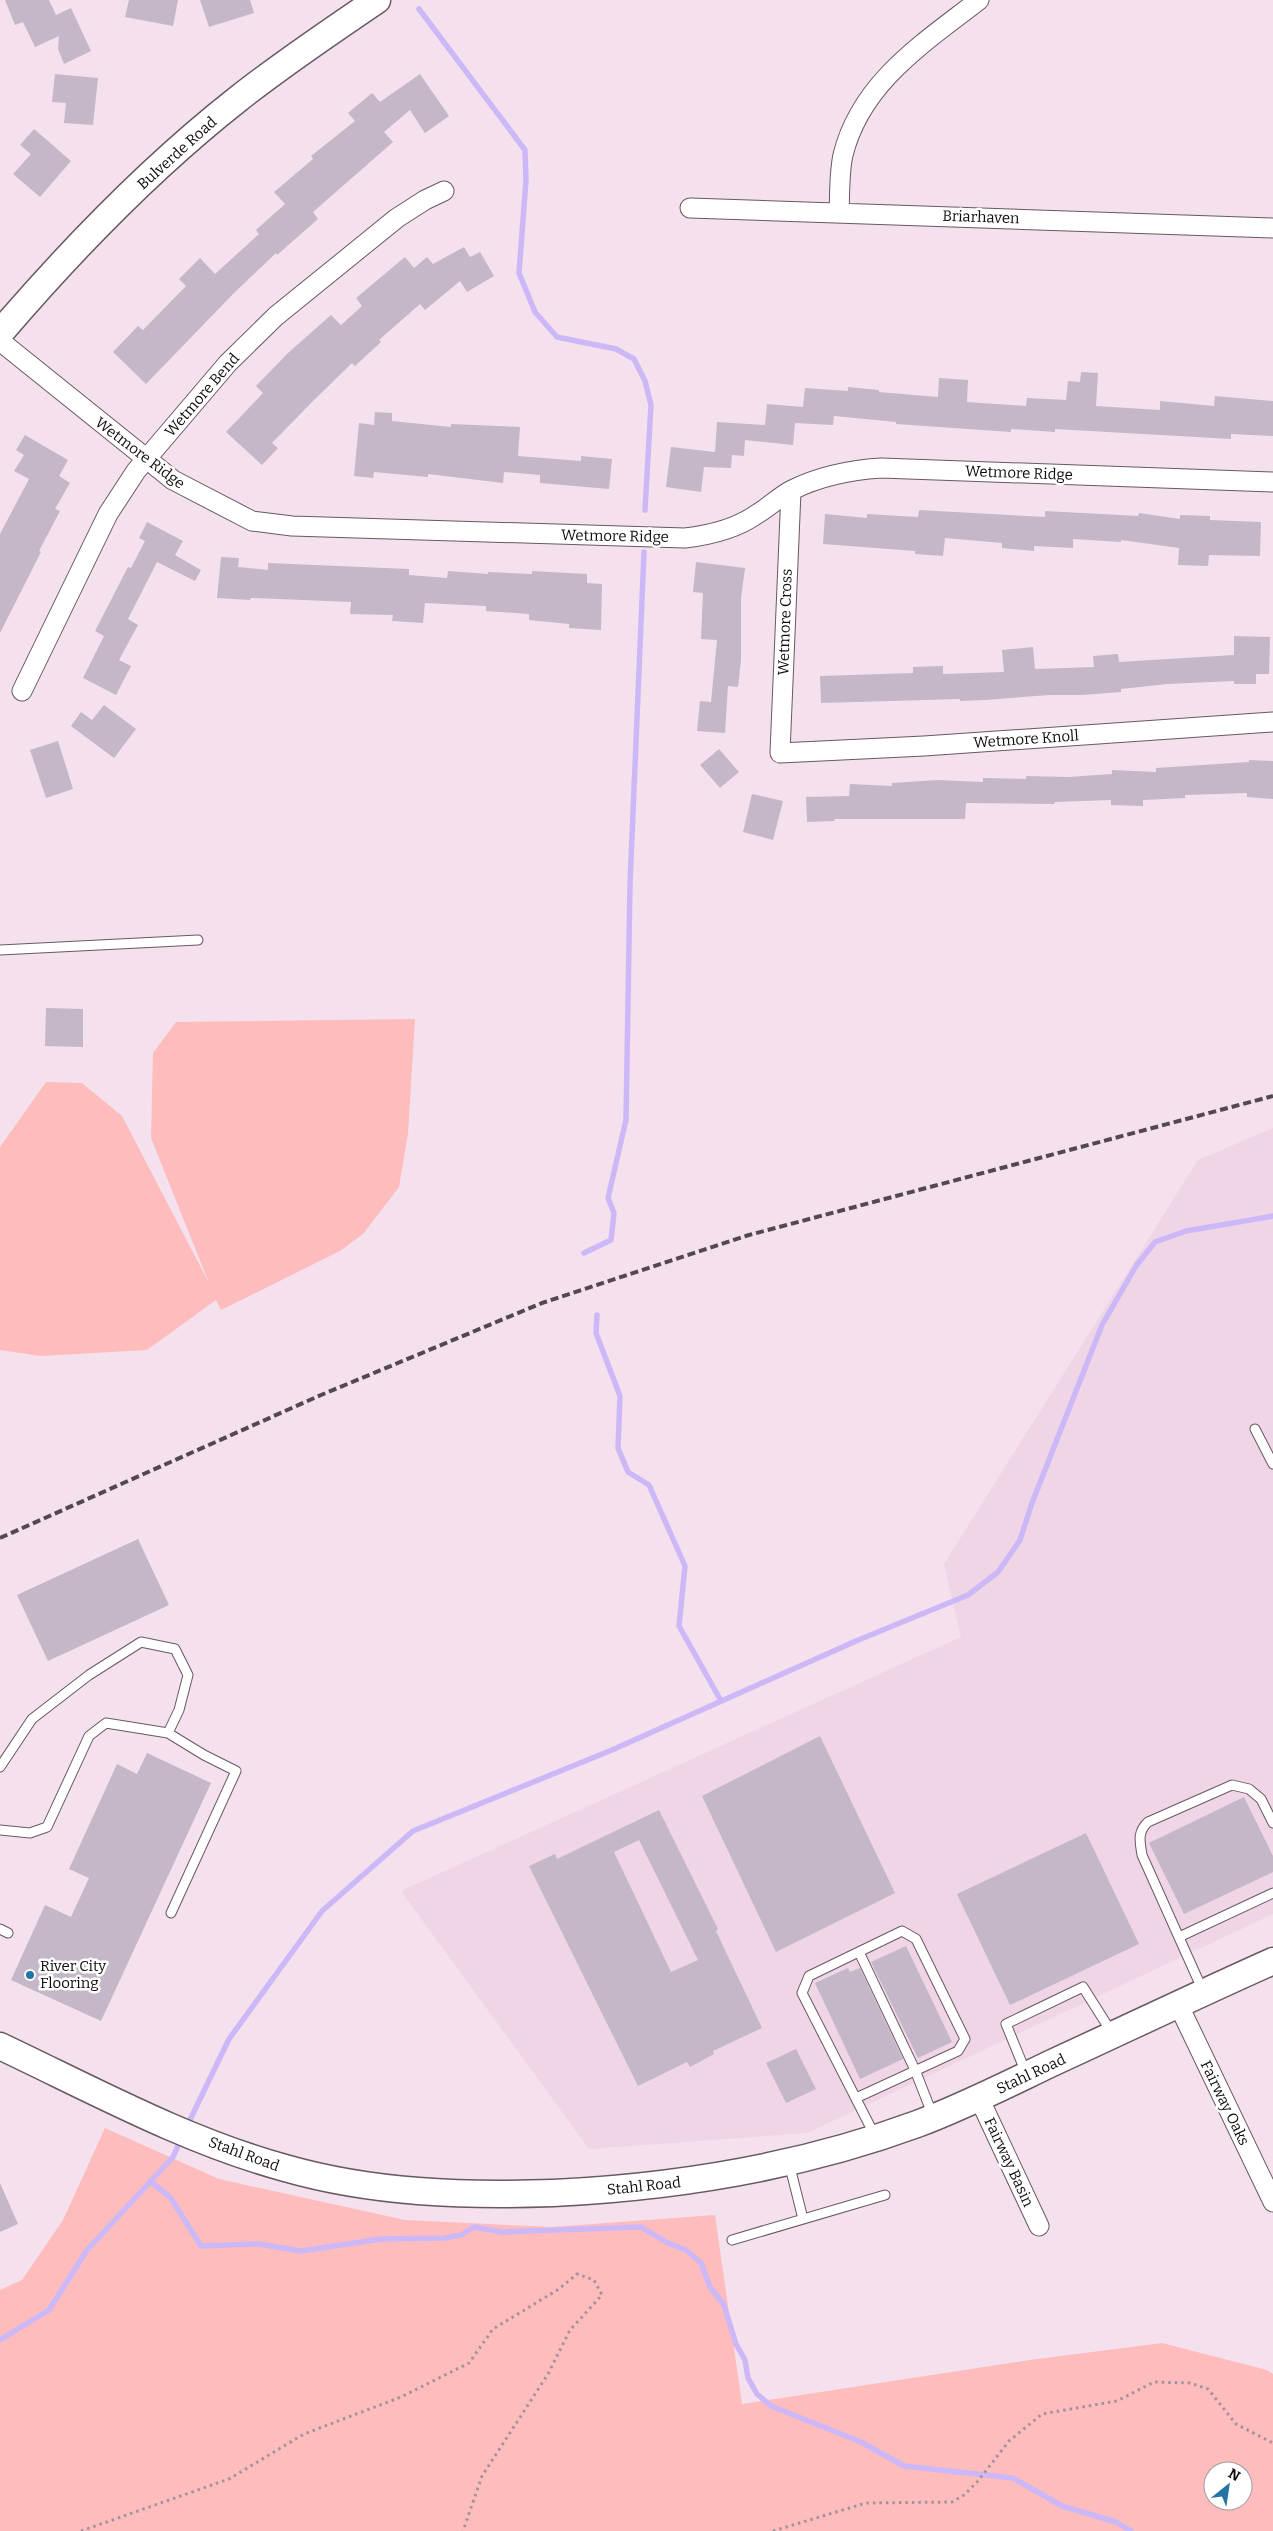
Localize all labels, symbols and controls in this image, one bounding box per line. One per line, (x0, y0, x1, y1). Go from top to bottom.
street label: Bulverde Road (134, 113, 220, 193)
street label: Briarhaven (942, 207, 1020, 227)
street label: Wetmore Bend (161, 350, 243, 440)
street label: Wetmore Ridge (92, 413, 188, 493)
street label: Wetmore Ridge (965, 462, 1073, 484)
street label: Wetmore Ridge (561, 526, 669, 546)
street label: Wetmore Cross (774, 568, 796, 676)
street label: Wetmore Knoll (973, 726, 1079, 752)
place label: River City Flooring (40, 1957, 106, 1992)
marker: River City Flooring (24, 1969, 36, 1981)
street label: Stahl Road (994, 2050, 1069, 2098)
street label: Fairway Oaks (1197, 2058, 1253, 2148)
street label: Fairway Basin (980, 2114, 1038, 2210)
street label: Stahl Road (206, 2133, 282, 2175)
street label: Stahl Road (606, 2173, 682, 2199)
north arrow (1203, 2461, 1253, 2511)
text: N (1225, 2465, 1243, 2485)

